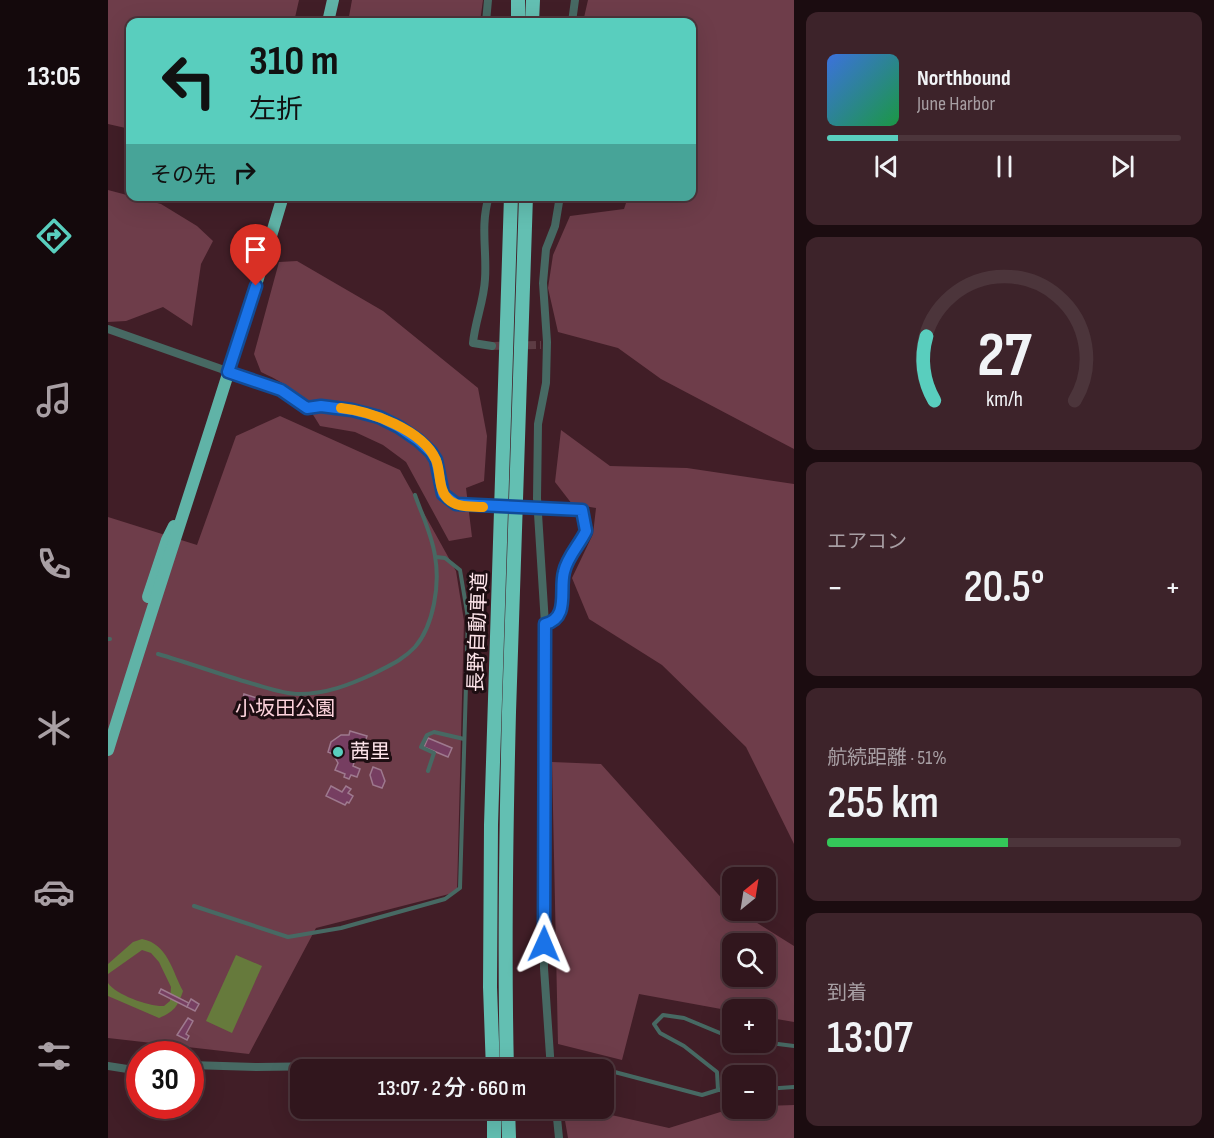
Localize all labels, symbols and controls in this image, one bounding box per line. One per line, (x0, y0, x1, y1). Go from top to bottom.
text: 310 m (249, 36, 339, 87)
icon: left (150, 42, 228, 120)
text: 13:05 (27, 61, 81, 93)
text: Northbound (917, 65, 1011, 92)
text: June Harbor (917, 92, 995, 116)
text: 左折 (249, 94, 303, 126)
icon: previous (870, 150, 903, 183)
icon: pause (988, 150, 1021, 183)
icon: next (1106, 150, 1139, 183)
icon: right (228, 156, 261, 189)
text: その先 (150, 162, 216, 189)
icon: directions (33, 215, 75, 257)
pin (230, 224, 281, 286)
icon: arrive (239, 233, 272, 266)
text: 27 (977, 319, 1032, 394)
icon: music (33, 379, 75, 421)
text: km/h (985, 387, 1023, 412)
text: エアコン (827, 530, 907, 554)
icon: phone (33, 543, 75, 585)
text: 20.5° (963, 560, 1045, 615)
text: − (827, 568, 843, 608)
text: + (1165, 568, 1181, 608)
street label: 長野自動車道 (464, 572, 492, 692)
park label: 小坂田公園 (235, 697, 335, 721)
icon: climate (33, 707, 75, 749)
place label: 茜里 (350, 740, 390, 764)
marker: 茜里 (331, 745, 345, 759)
text: 航続距離 · 51% (827, 746, 947, 770)
text: 255 km (827, 776, 939, 831)
north arrow (722, 867, 776, 921)
map controls (722, 867, 776, 1119)
icon: car (33, 871, 75, 913)
position arrow (512, 912, 576, 976)
button: search (722, 933, 776, 987)
text: 到着 (827, 981, 867, 1005)
button: + (722, 999, 776, 1053)
text: 13:07 (827, 1011, 913, 1066)
icon: filters (33, 1035, 75, 1077)
speed limit sign: 30 (126, 1041, 204, 1119)
button: − (722, 1065, 776, 1119)
text: 13:07 · 2 分 · 660 m (378, 1075, 526, 1102)

